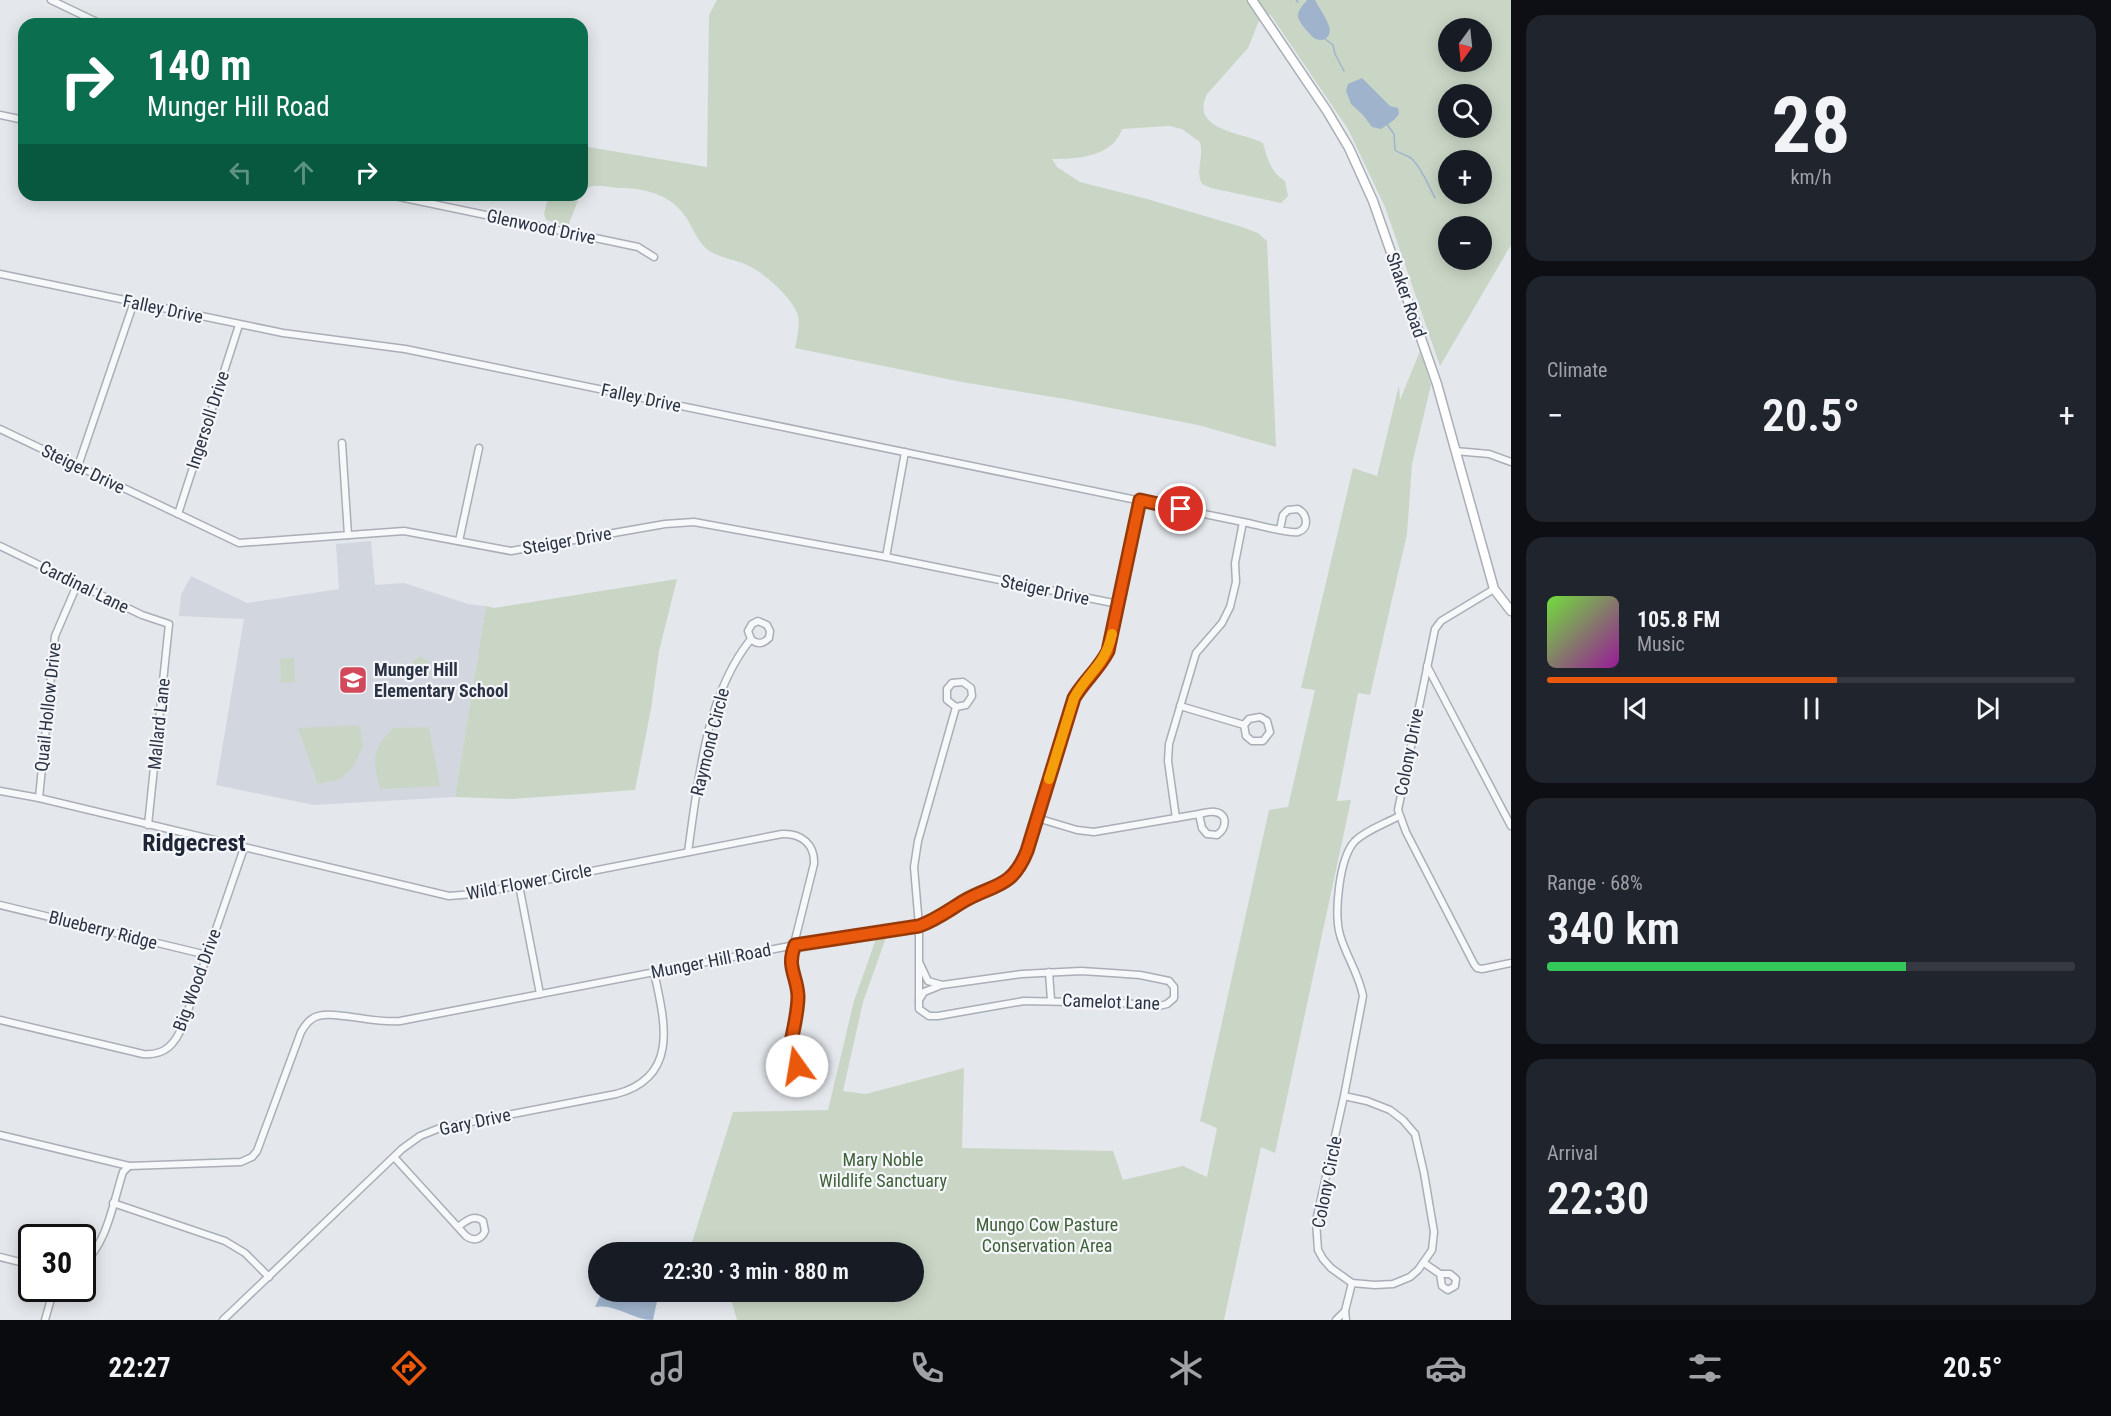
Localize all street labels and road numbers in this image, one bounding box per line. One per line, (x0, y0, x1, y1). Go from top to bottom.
street label: Glenwood Drive (485, 205, 597, 248)
street label: Shaker Road (1382, 249, 1431, 340)
street label: Falley Drive (121, 290, 205, 327)
street label: Ingersoll Drive (182, 368, 233, 471)
street label: Falley Drive (599, 379, 683, 416)
street label: Steiger Drive (38, 439, 128, 498)
street label: Steiger Drive (521, 522, 613, 559)
street label: Cardinal Lane (36, 556, 132, 617)
street label: Steiger Drive (999, 570, 1091, 609)
street label: Quail Hollow Drive (30, 641, 65, 773)
street label: Mallard Lane (143, 677, 174, 771)
street label: Raymond Circle (686, 686, 733, 798)
street label: Colony Drive (1390, 706, 1427, 797)
street label: Wild Flower Circle (464, 859, 593, 904)
street label: Blueberry Ridge (47, 906, 160, 953)
street label: Big Wood Drive (168, 926, 225, 1034)
street label: Munger Hill Road (649, 939, 773, 982)
street label: Camelot Lane (1062, 989, 1160, 1014)
street label: Gary Drive (437, 1104, 513, 1139)
street label: Colony Circle (1307, 1134, 1346, 1230)

